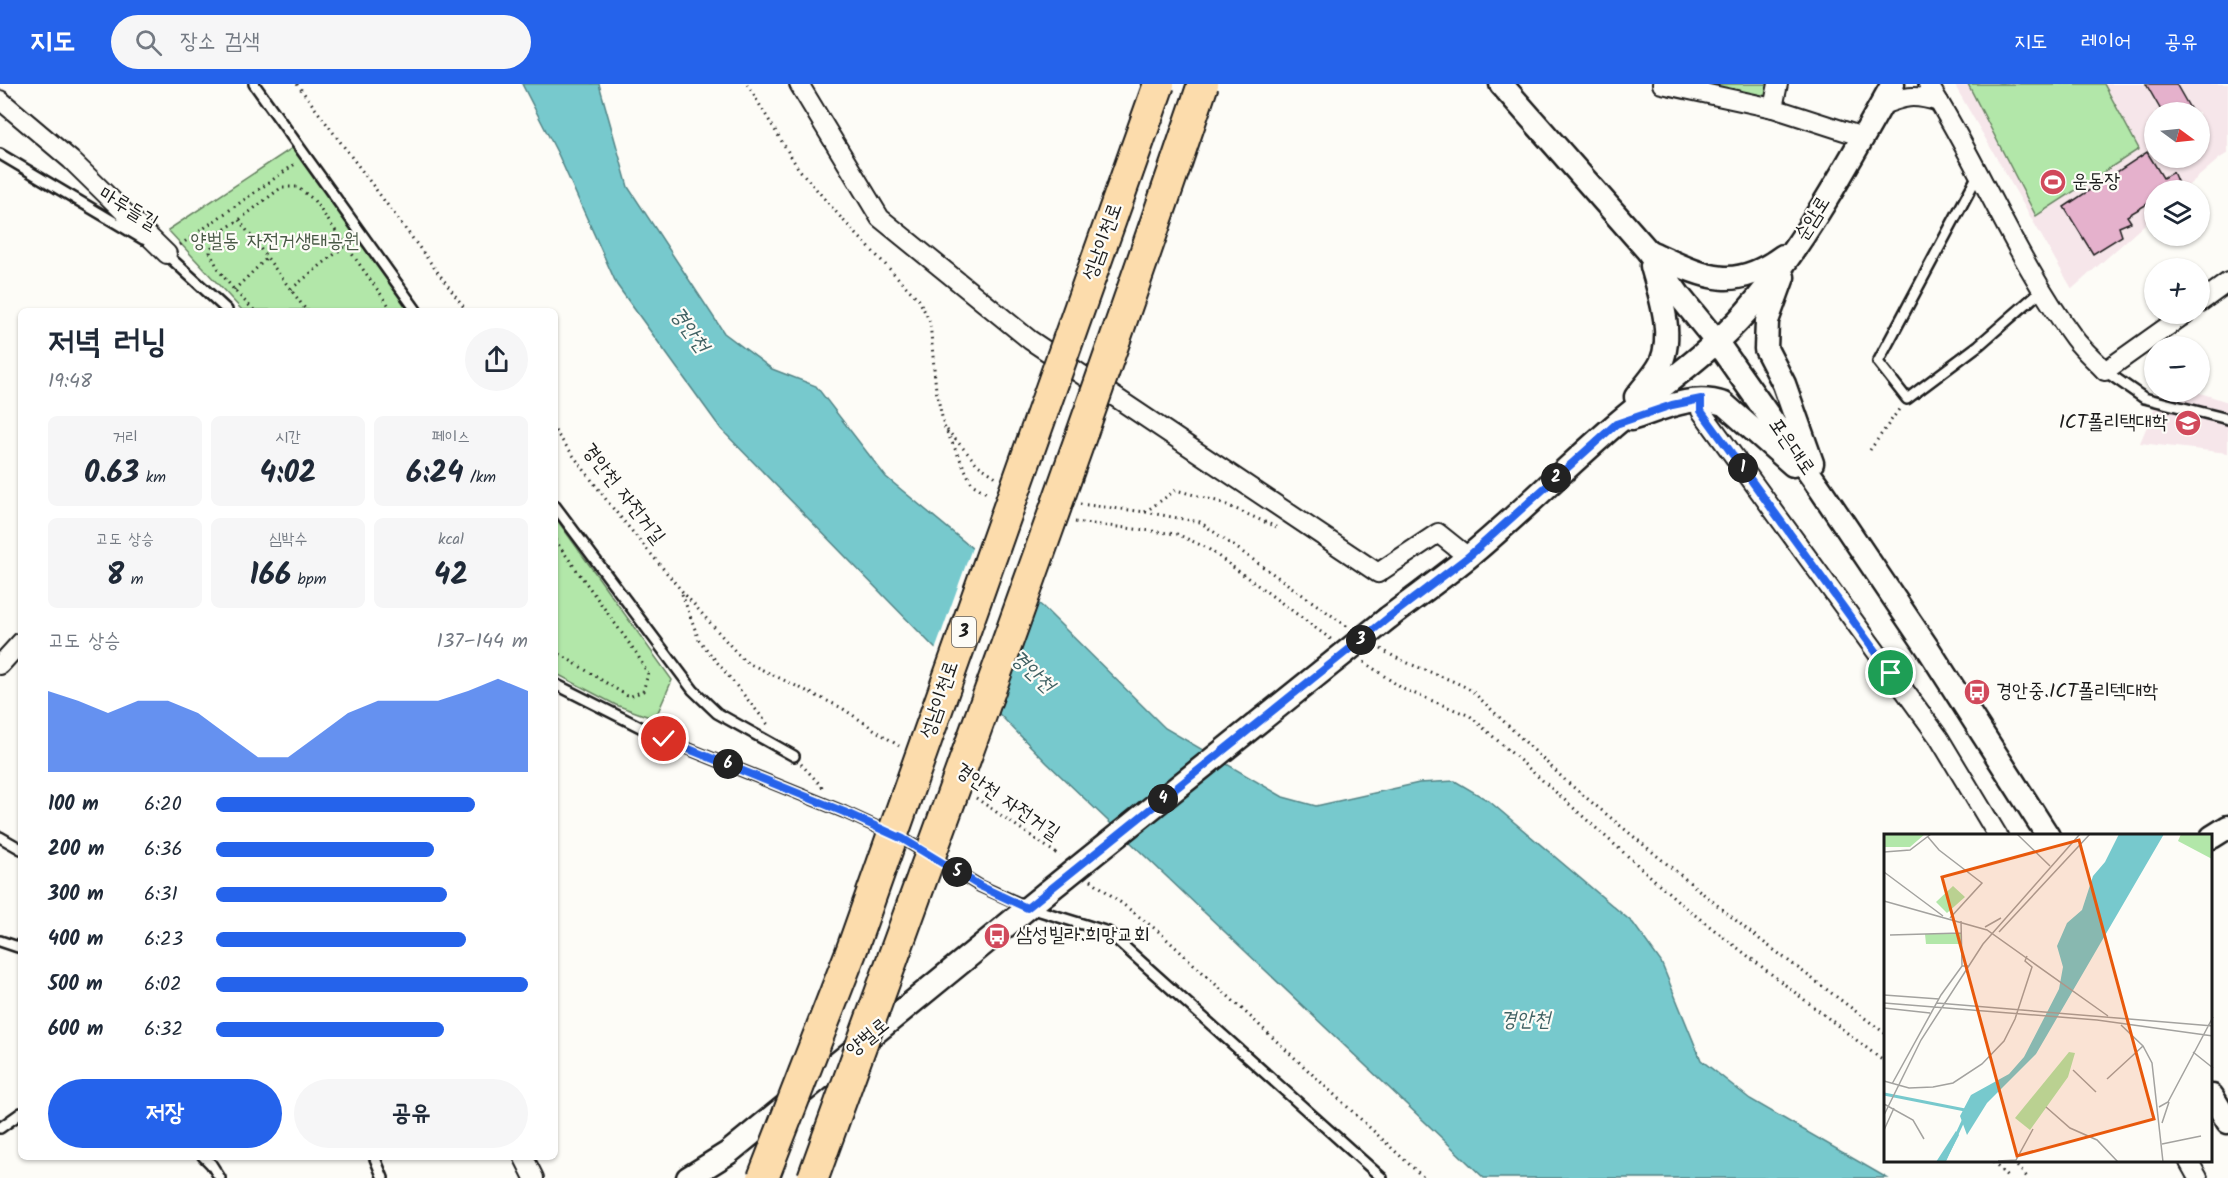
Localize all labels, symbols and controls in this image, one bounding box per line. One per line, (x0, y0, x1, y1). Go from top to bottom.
search box (111, 15, 531, 69)
text: 지도 (30, 20, 75, 65)
text: 장소 검색 (180, 25, 260, 60)
icon: search (132, 26, 165, 59)
text: 지도 (2014, 26, 2048, 59)
text: 레이어 (2081, 26, 2131, 59)
text: 공유 (2164, 26, 2198, 59)
north arrow (2144, 102, 2210, 168)
map controls (2144, 102, 2210, 402)
place label: 운동장 (2072, 166, 2120, 198)
sports icon: 운동장 (2038, 167, 2068, 197)
street label: 마루들길 (92, 179, 164, 239)
button: layers (2144, 180, 2210, 246)
street label: 순암로 (1787, 190, 1839, 248)
street label: 성남이천로 (1074, 199, 1132, 285)
park label: 양벌동 자전거생태공원 (191, 226, 359, 258)
button: + (2144, 258, 2210, 324)
water label: 경안천 (661, 300, 718, 362)
text: 저녁 러닝 (48, 317, 167, 370)
button: share (465, 328, 528, 391)
button: − (2144, 336, 2210, 402)
text: 19:48 (48, 366, 92, 398)
place label: ICT폴리택대학 (2059, 407, 2168, 439)
school or university icon: ICT폴리택대학 (2173, 408, 2203, 438)
street label: 포은대로 (1759, 411, 1823, 483)
text: 거리 (112, 425, 138, 450)
text: 시간 (275, 425, 301, 450)
text: 페이스 (432, 425, 470, 450)
street label: 경안천 자전거길 (573, 437, 673, 551)
text: 0.63 (84, 450, 139, 498)
text: 4:02 (260, 450, 316, 498)
text: 6:24 (406, 450, 464, 498)
pin: 1 (1728, 453, 1758, 483)
text: 1 (1741, 455, 1745, 480)
pin: 2 (1541, 463, 1571, 493)
text: km (139, 465, 166, 490)
text: /km (464, 465, 496, 490)
text: 2 (1551, 465, 1561, 490)
text: 고도 상승 (96, 527, 154, 552)
text: 심박수 (269, 527, 307, 552)
text: kcal (438, 527, 464, 552)
text: 8 (107, 552, 124, 600)
text: 166 (250, 552, 291, 600)
text: 42 (434, 552, 468, 600)
text: m (124, 567, 143, 592)
text: bpm (291, 567, 326, 592)
road number: 3 (952, 617, 976, 647)
pin: 3 (1346, 625, 1376, 655)
text: 고도 상승 (48, 626, 120, 658)
text: 137–144 m (437, 626, 528, 658)
text: 3 (1357, 627, 1365, 652)
water label: 경안천 (1002, 643, 1063, 703)
pin (1865, 647, 1916, 698)
icon: arrive (1874, 656, 1907, 689)
street label: 성남이천로 (912, 657, 968, 743)
place label: 경안중.ICT폴리텍대학 (1996, 676, 2158, 708)
bus stop icon: 경안중.ICT폴리텍대학 (1962, 677, 1992, 707)
pin (638, 713, 689, 764)
icon: check (647, 722, 680, 755)
pin: 6 (713, 749, 743, 779)
text: 6 (724, 751, 732, 776)
street label: 경안천 자전거길 (948, 755, 1066, 849)
pin: 4 (1148, 784, 1178, 814)
text: 4 (1159, 786, 1167, 811)
text: 100 m (48, 789, 99, 821)
text: 6:20 (144, 789, 182, 821)
text: 200 m (48, 834, 104, 866)
text: 6:36 (144, 834, 183, 866)
inset map (1884, 834, 2213, 1163)
pin: 5 (942, 857, 972, 887)
text: 5 (953, 859, 961, 884)
text: 300 m (48, 879, 104, 911)
text: 6:31 (144, 879, 178, 911)
place label: 삼성빌라.희망교회 (1016, 920, 1150, 952)
bus stop icon: 삼성빌라.희망교회 (982, 921, 1012, 951)
text: 400 m (48, 924, 104, 956)
text: 6:23 (144, 924, 183, 956)
text: 500 m (48, 969, 103, 1001)
text: 6:02 (144, 969, 182, 1001)
water label: 경안천 (1500, 1004, 1552, 1037)
street label: 양벌로 (839, 1010, 897, 1066)
text: 600 m (48, 1014, 103, 1046)
text: 6:32 (144, 1014, 183, 1046)
button: 저장 (48, 1079, 282, 1148)
button: 공유 (294, 1079, 528, 1148)

